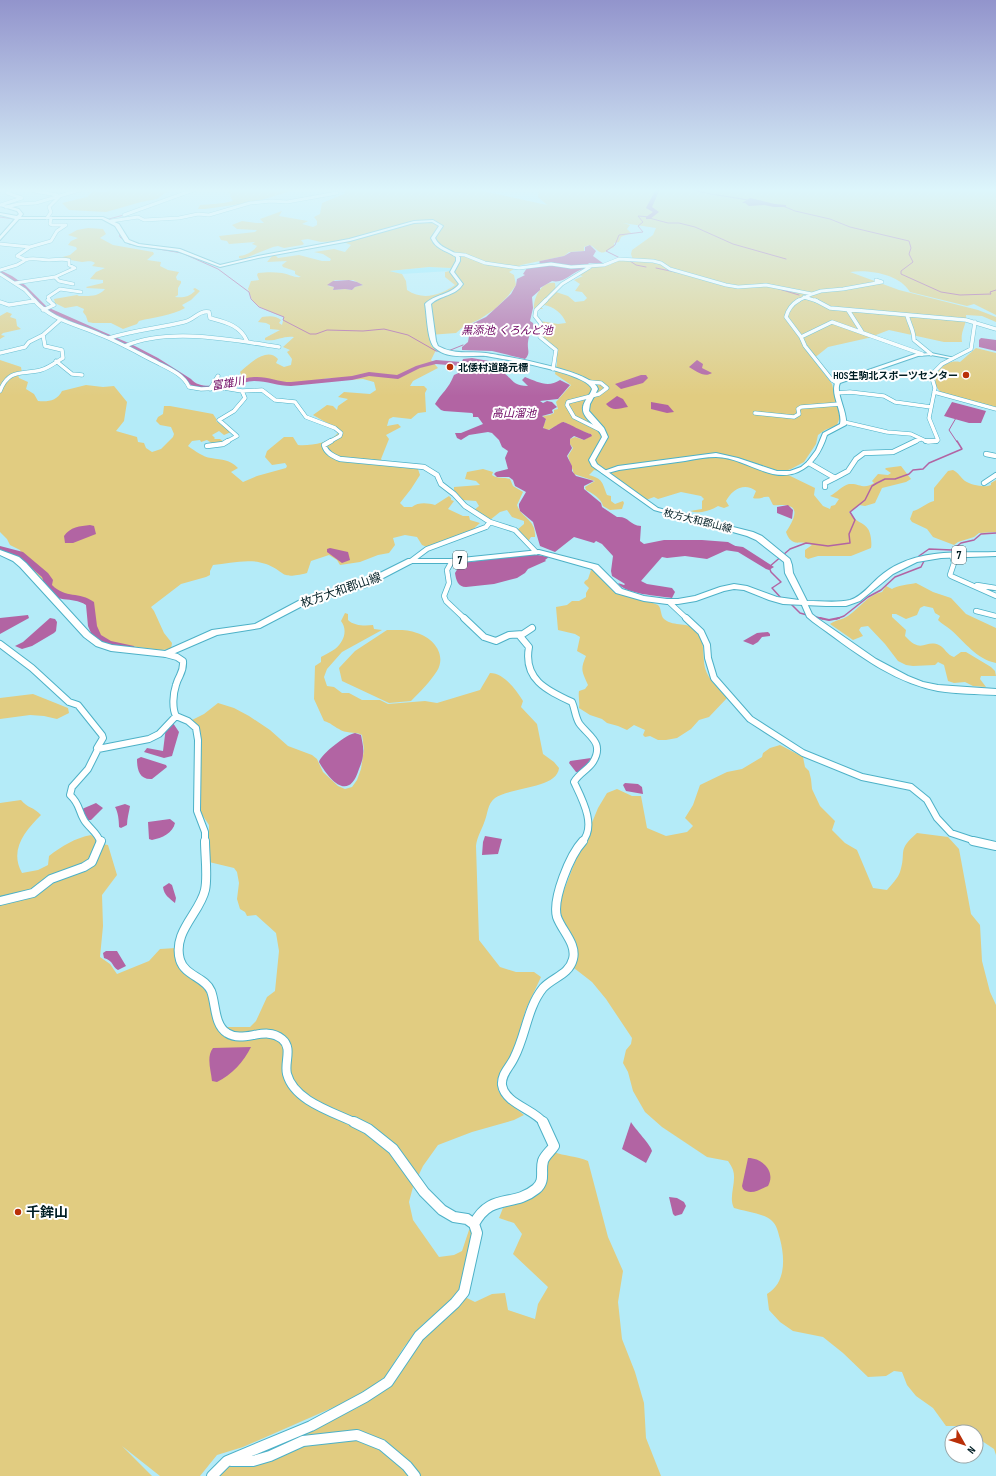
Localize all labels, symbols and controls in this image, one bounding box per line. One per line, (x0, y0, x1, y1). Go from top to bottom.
water label: 黒添池; くろんど池 (461, 324, 554, 337)
marker: 北倭村道路元標 (445, 362, 455, 372)
place label: 北倭村道路元標 (458, 362, 528, 374)
place label: HOS生駒北スポーツセンター (833, 370, 958, 382)
marker: HOS生駒北スポーツセンター (961, 370, 971, 380)
water label: 富雄川 (211, 374, 246, 393)
water label: 高山溜池 (492, 407, 537, 420)
street label: 枚方大和郡山線 (662, 507, 733, 535)
road number: 7 (952, 546, 966, 564)
road number: 7 (453, 551, 467, 569)
street label: 枚方大和郡山線 (299, 570, 383, 611)
place label: 千鉾山 (26, 1204, 68, 1221)
marker: 千鉾山 (13, 1207, 23, 1217)
north arrow (944, 1424, 984, 1464)
text: N (964, 1444, 978, 1456)

